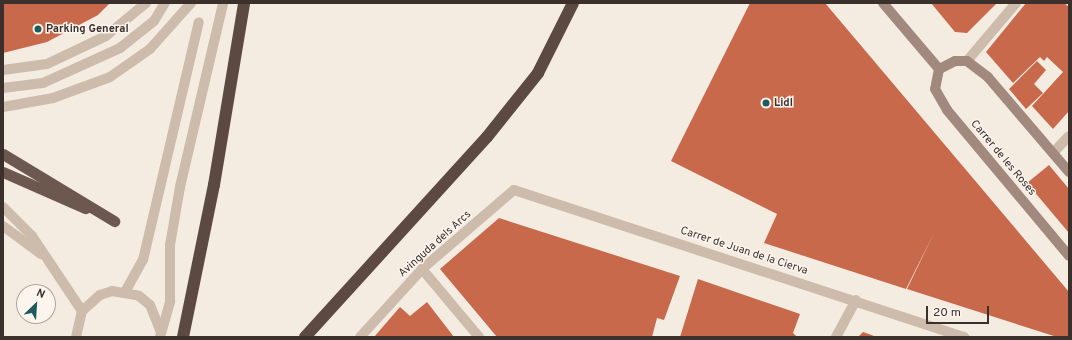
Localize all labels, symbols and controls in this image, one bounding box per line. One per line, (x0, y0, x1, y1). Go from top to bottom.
place label: Parking General (46, 22, 129, 36)
marker: Parking General (33, 24, 43, 34)
place label: Lidl (774, 96, 793, 110)
marker: Lidl (761, 98, 771, 108)
street label: Carrer de les Roses (968, 118, 1038, 198)
street label: Avinguda dels Arcs (396, 208, 474, 280)
street label: Carrer de Juan de la Cierva (679, 224, 809, 278)
north arrow (16, 284, 56, 324)
text: N (34, 286, 47, 302)
scale bar (928, 298, 991, 324)
text: 20 m (933, 305, 961, 321)

